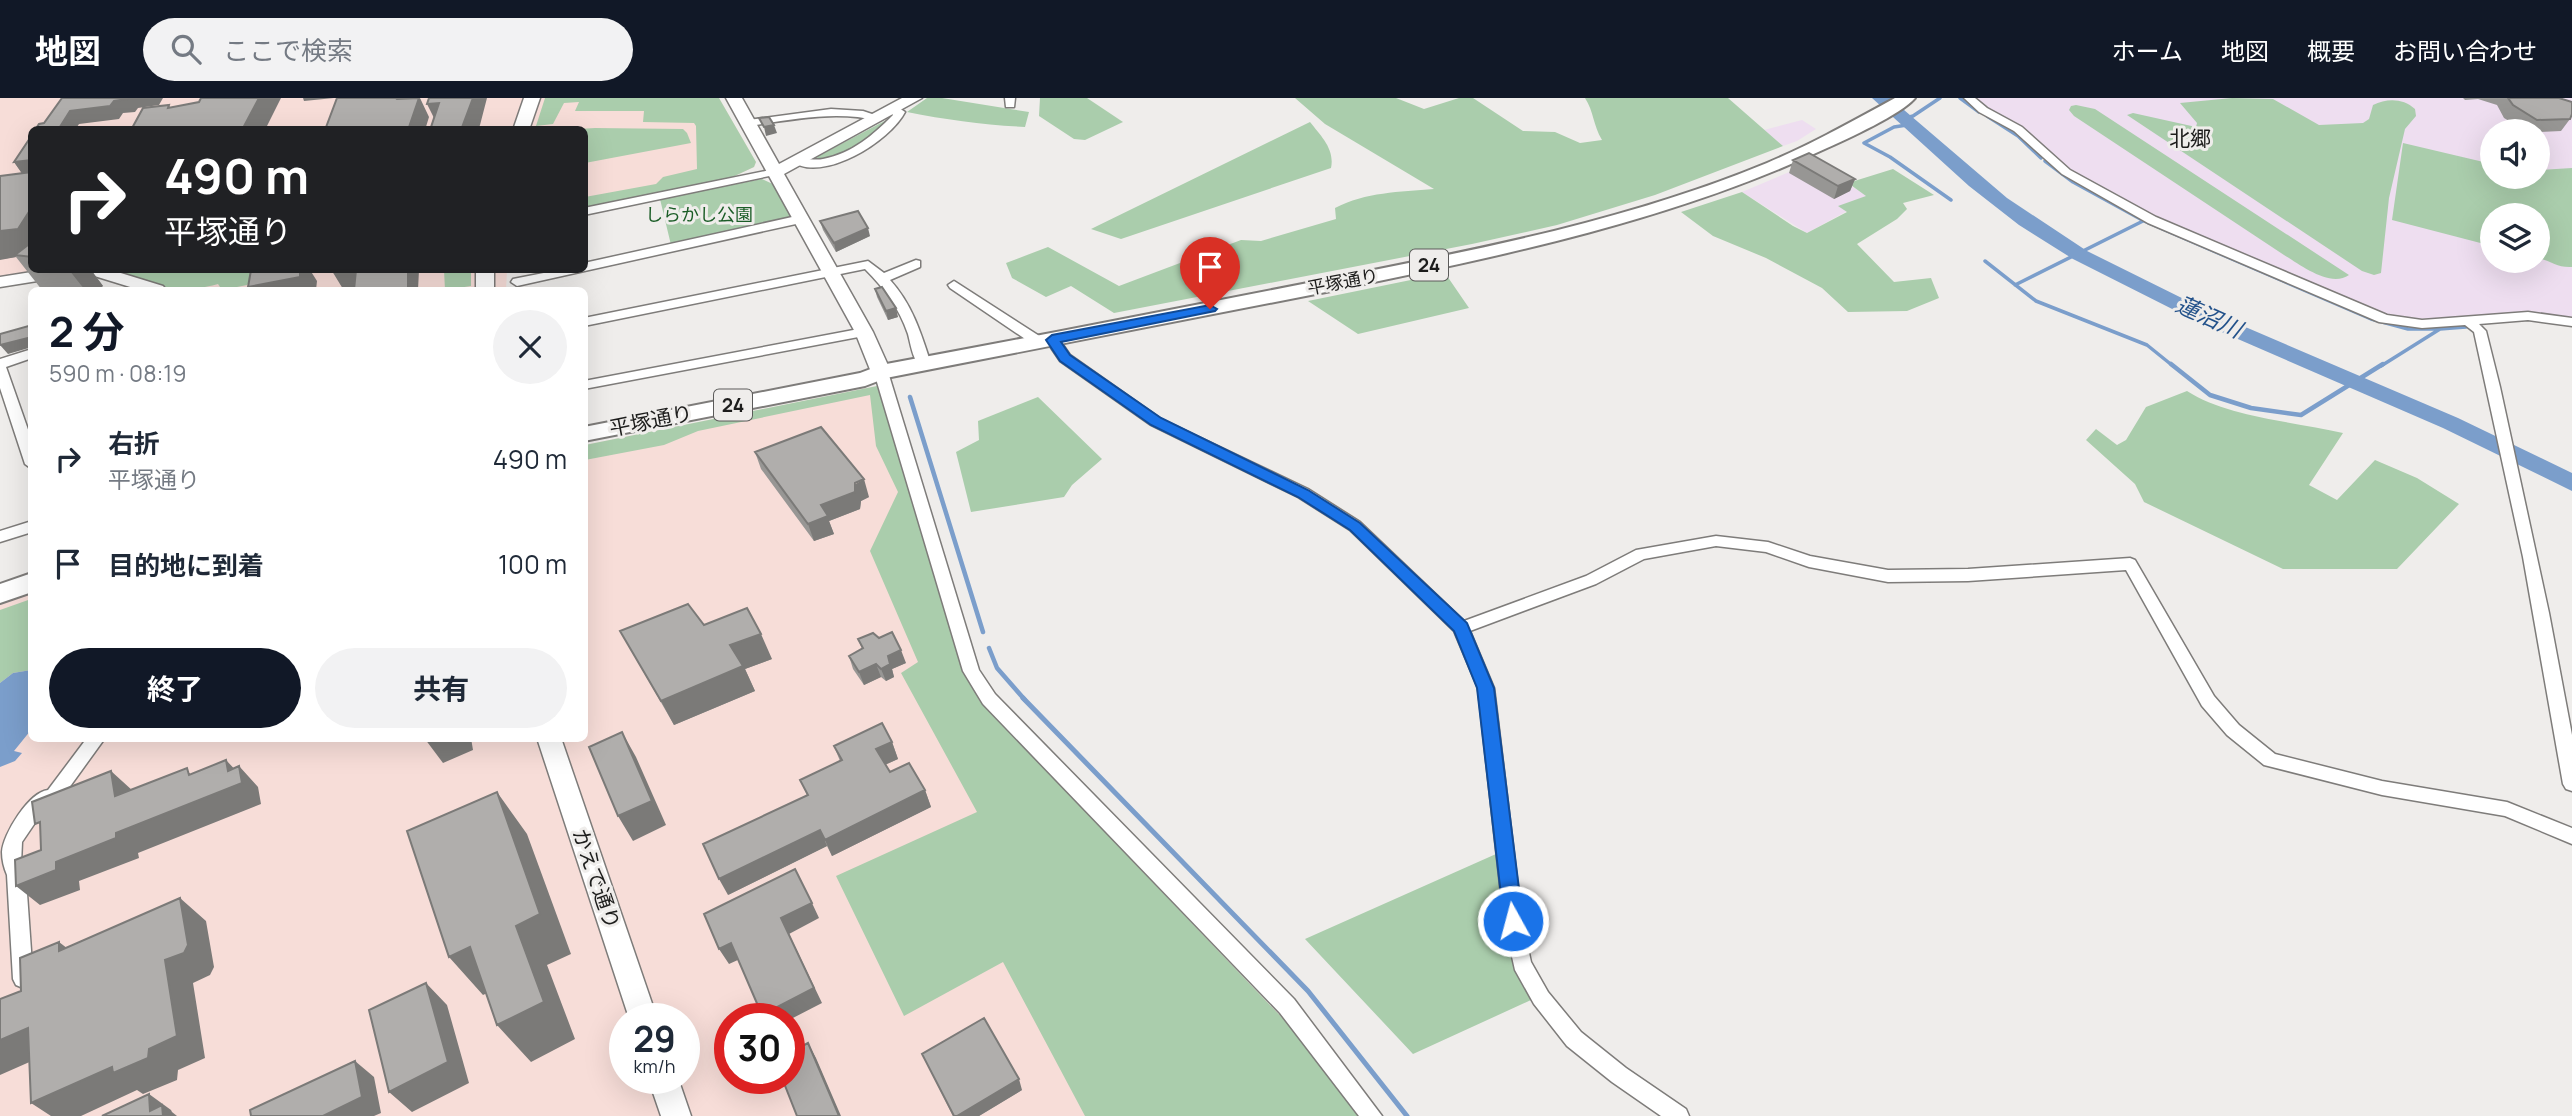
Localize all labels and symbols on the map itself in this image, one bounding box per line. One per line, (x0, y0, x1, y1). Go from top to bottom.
district label: 北郷 (2169, 124, 2211, 152)
park label: しらかし公園 (645, 202, 753, 226)
pin (1180, 237, 1240, 309)
road number: 24 (1410, 250, 1448, 280)
street label: 平塚通り (1305, 262, 1380, 300)
water label: 蓮沼川 (2171, 287, 2250, 346)
road number: 24 (714, 390, 752, 420)
street label: 平塚通り (607, 398, 695, 442)
street label: かえで通り (567, 825, 627, 933)
position arrow (1476, 884, 1550, 958)
speed limit sign: 30 (714, 1003, 805, 1094)

